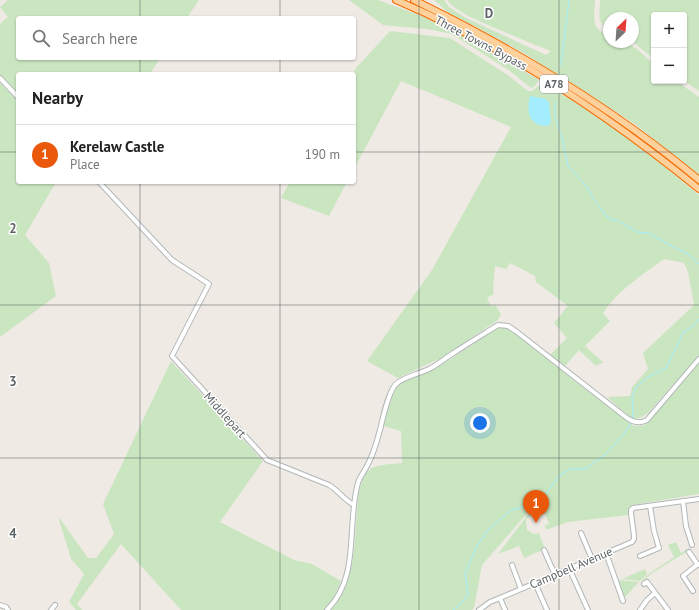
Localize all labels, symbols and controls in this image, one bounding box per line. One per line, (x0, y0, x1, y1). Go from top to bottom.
text: D (485, 5, 493, 22)
street label: Three Towns Bypass (432, 12, 530, 73)
north arrow (603, 12, 639, 48)
map controls (651, 12, 687, 84)
button: + (651, 12, 687, 48)
search box (16, 16, 356, 60)
icon: search (30, 27, 52, 49)
text: Search here (62, 29, 138, 48)
button: − (651, 48, 687, 84)
road number: A78 (540, 75, 568, 93)
text: Nearby (32, 87, 83, 109)
text: Kerelaw Castle (70, 137, 164, 156)
text: 1 (41, 146, 49, 163)
text: 190 m (305, 146, 340, 163)
text: Place (70, 156, 100, 173)
text: 2 (9, 220, 17, 237)
text: 3 (9, 373, 17, 390)
street label: Middlepart (201, 389, 250, 441)
your location (470, 413, 490, 433)
pin: 1 (523, 490, 549, 523)
text: 4 (9, 525, 17, 542)
street label: Campbell Avenue (527, 543, 615, 592)

